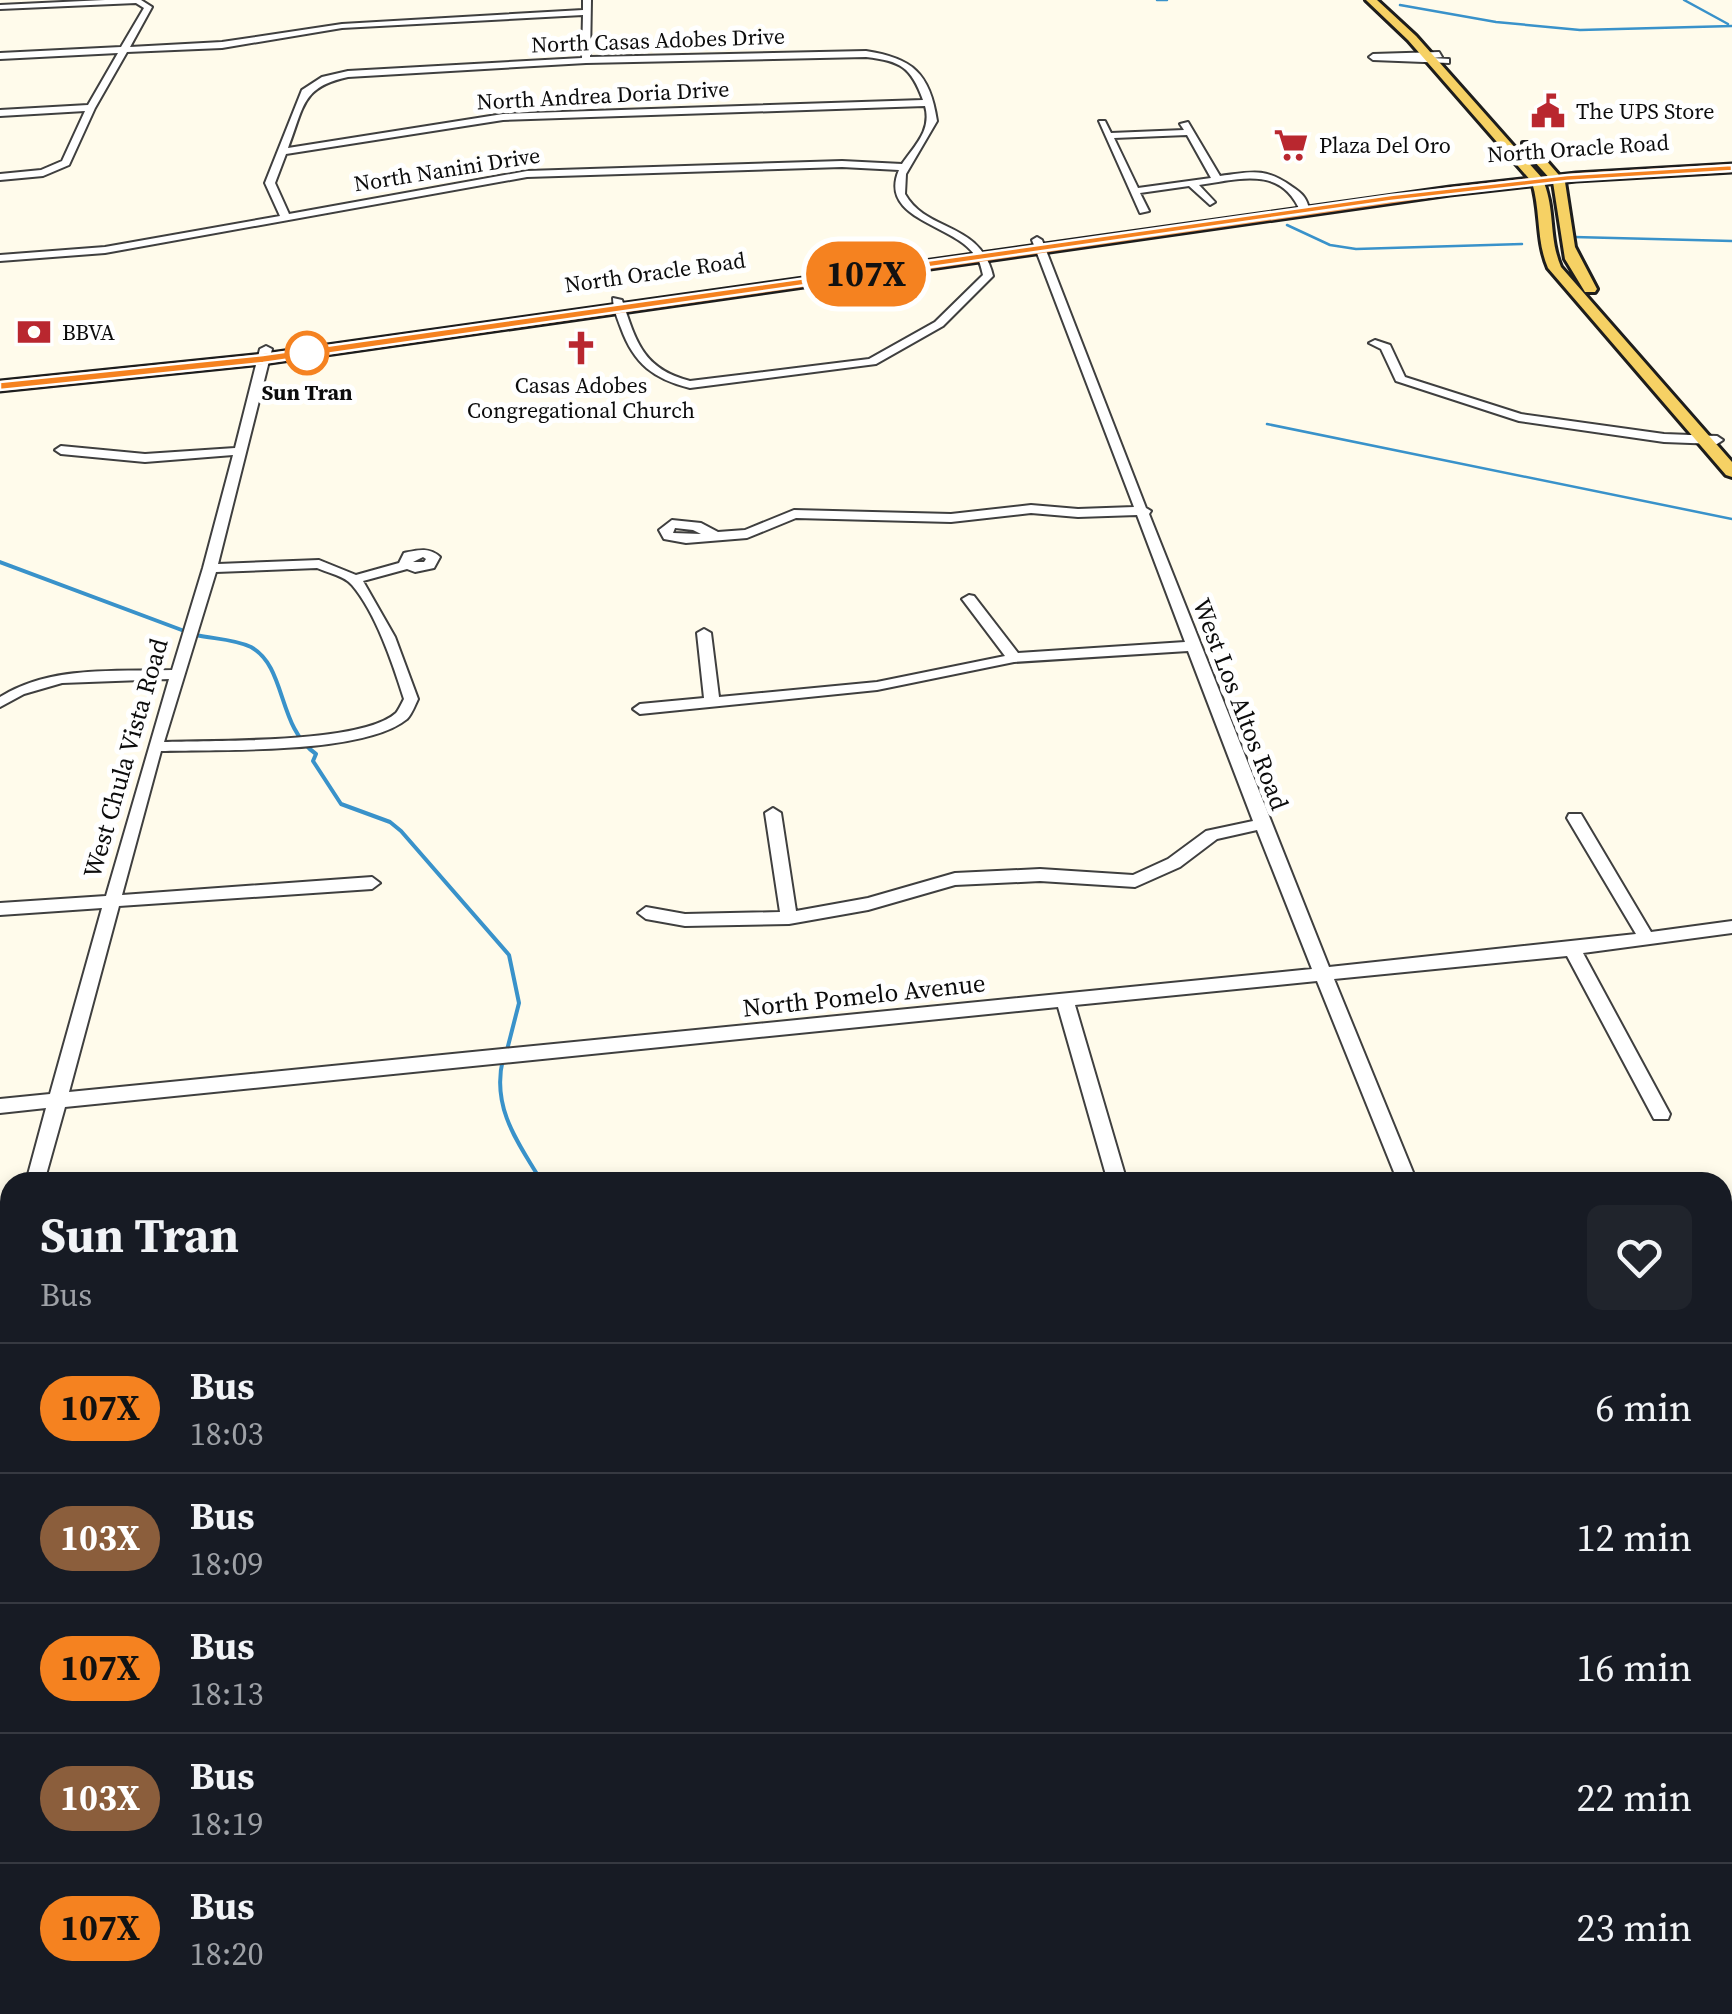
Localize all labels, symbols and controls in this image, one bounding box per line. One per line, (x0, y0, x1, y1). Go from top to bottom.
street label: North Casas Adobes Drive (531, 21, 785, 59)
street label: North Andrea Doria Drive (476, 73, 730, 117)
public building icon: The UPS Store (1529, 92, 1567, 130)
place label: The UPS Store (1576, 96, 1715, 126)
supermarket icon: Plaza Del Oro (1272, 126, 1310, 164)
street label: North Oracle Road (1486, 127, 1670, 169)
place label: Plaza Del Oro (1319, 130, 1451, 160)
street label: North Nanini Drive (352, 139, 542, 199)
line badge: 107X (796, 242, 936, 306)
street label: North Oracle Road (563, 244, 748, 300)
text: 107X (826, 250, 906, 298)
bank icon: BBVA (15, 313, 53, 351)
place label: BBVA (62, 317, 115, 347)
church icon: Casas Adobes Congregational Church (562, 329, 600, 367)
marker: Sun Tran (286, 332, 328, 374)
place label: Casas Adobes Congregational Church (467, 370, 695, 425)
place label: Sun Tran (261, 377, 353, 407)
street label: West Los Altos Road (1185, 593, 1297, 815)
street label: West Chula Vista Road (75, 634, 175, 882)
street label: North Pomelo Avenue (741, 965, 987, 1025)
text: Sun Tran (40, 1202, 239, 1268)
button: heart (1587, 1205, 1692, 1310)
text: Bus (40, 1273, 92, 1317)
text: Bus (190, 1360, 255, 1412)
text: 6 min (1596, 1382, 1692, 1434)
text: 107X (60, 1384, 140, 1432)
text: 18:03 (190, 1412, 263, 1456)
text: Bus (190, 1490, 255, 1542)
text: 12 min (1577, 1512, 1692, 1564)
text: 103X (60, 1514, 140, 1562)
text: 18:09 (190, 1542, 263, 1586)
text: Bus (190, 1620, 255, 1672)
text: 16 min (1577, 1642, 1692, 1694)
text: 107X (60, 1644, 140, 1692)
text: 18:13 (190, 1672, 263, 1716)
text: Bus (190, 1750, 255, 1802)
text: 22 min (1577, 1772, 1692, 1824)
text: 103X (60, 1774, 140, 1822)
text: 18:19 (190, 1802, 263, 1846)
text: Bus (190, 1880, 255, 1932)
text: 23 min (1577, 1902, 1692, 1954)
text: 107X (60, 1904, 140, 1952)
text: 18:20 (190, 1932, 263, 1976)

